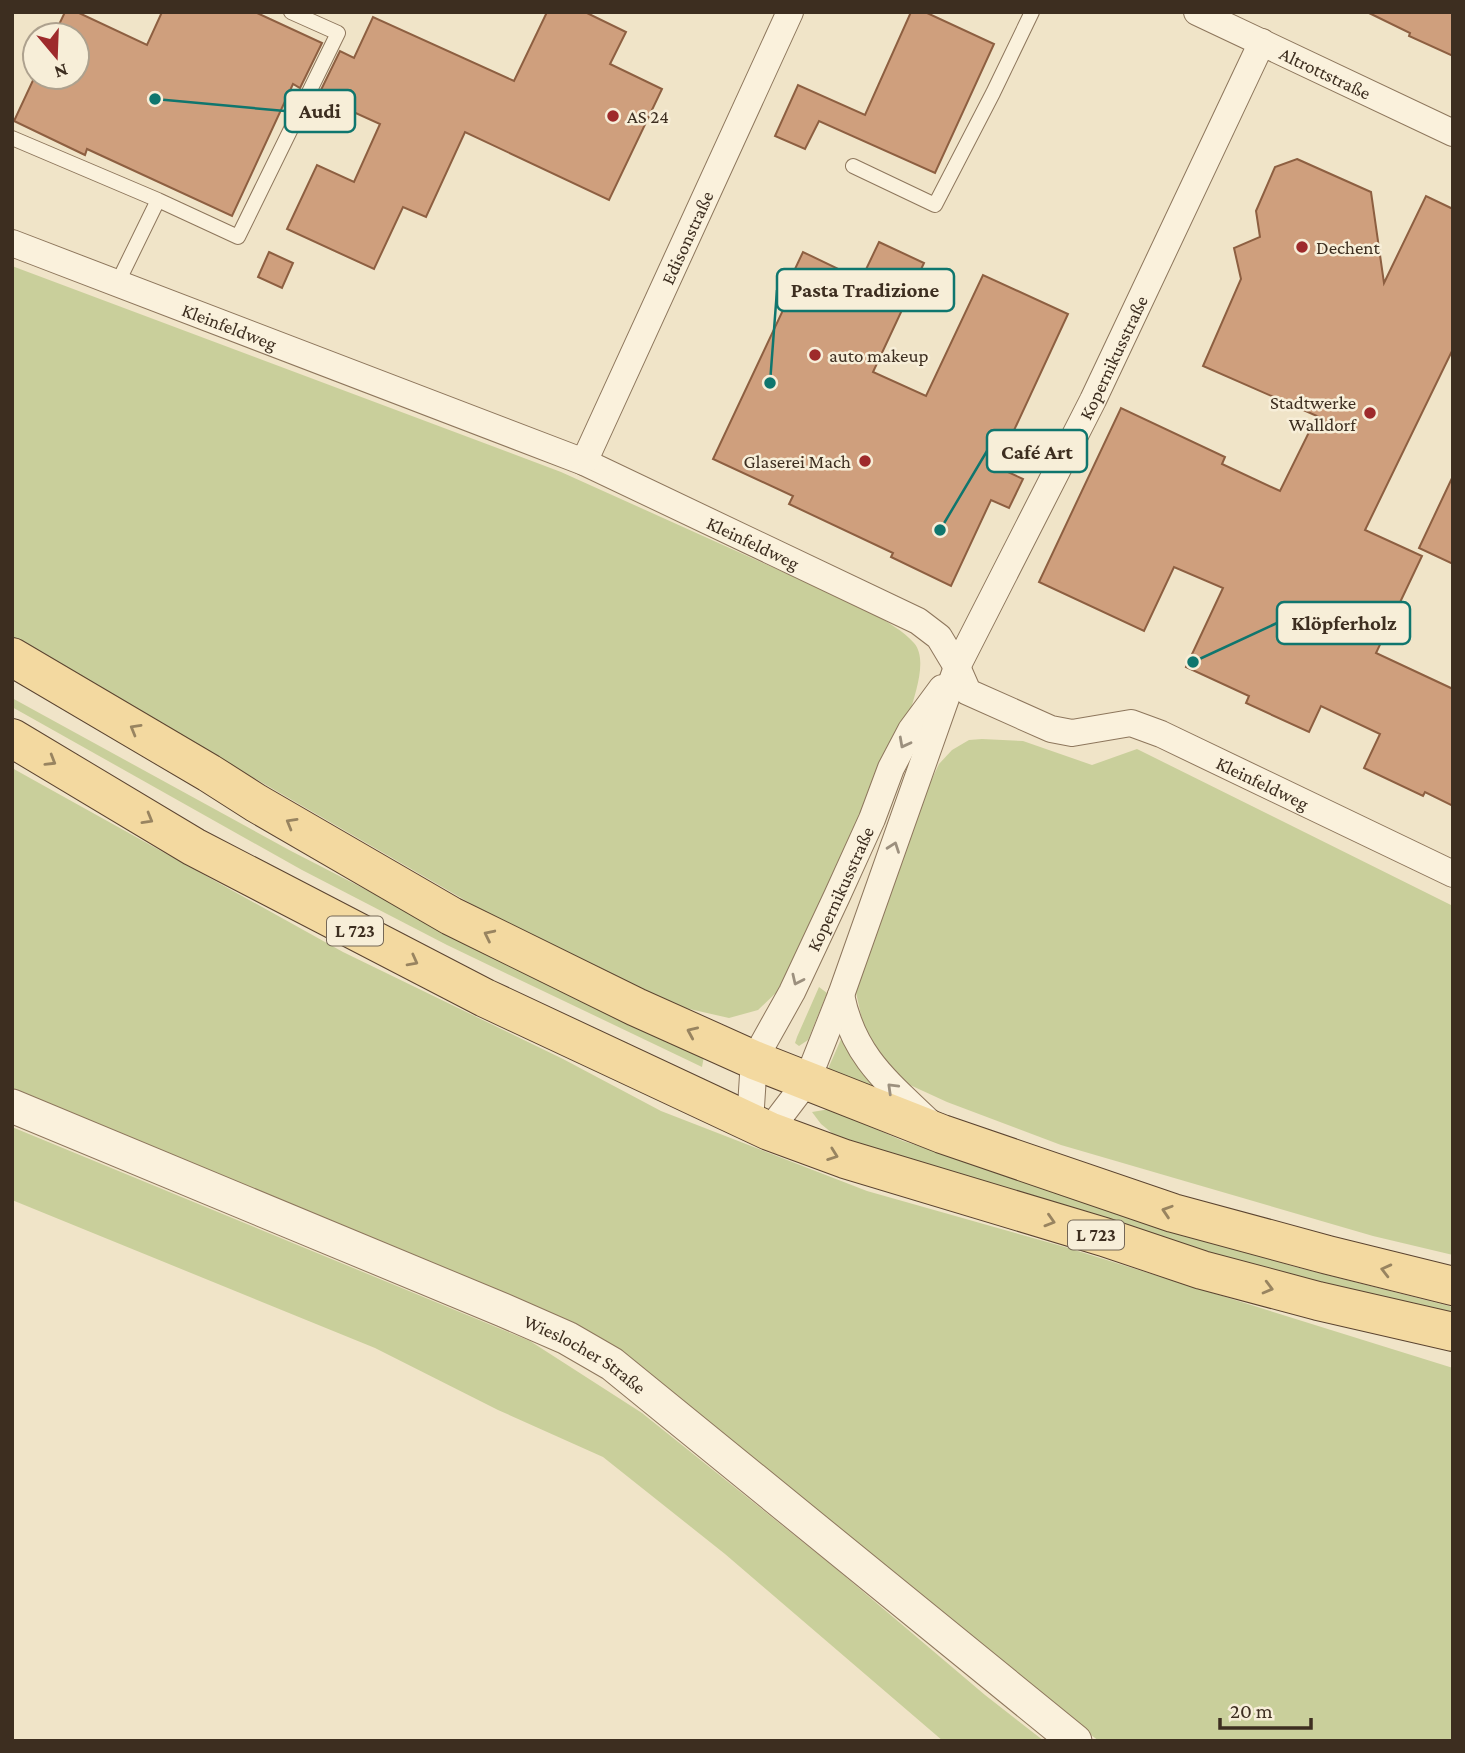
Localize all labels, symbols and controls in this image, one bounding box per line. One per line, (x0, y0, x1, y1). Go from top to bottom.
north arrow (21, 21, 91, 91)
street label: Altrottstraße (1276, 43, 1374, 104)
text: N (52, 60, 71, 84)
callout: Audi (285, 90, 355, 132)
text: Audi (298, 99, 341, 123)
place label: AS 24 (627, 106, 669, 127)
marker: AS 24 (605, 108, 621, 124)
street label: Edisonstraße (657, 188, 718, 288)
place label: Dechent (1316, 237, 1381, 258)
marker: Dechent (1294, 239, 1310, 255)
callout: Pasta Tradizione (777, 269, 954, 311)
text: Pasta Tradizione (791, 278, 940, 302)
street label: Kopernikusstraße (1075, 292, 1152, 423)
street label: Kleinfeldweg (179, 299, 280, 354)
place label: auto makeup (829, 345, 928, 366)
marker: auto makeup (807, 347, 823, 363)
place label: Stadtwerke Walldorf (1270, 392, 1357, 435)
marker: Stadtwerke Walldorf (1362, 405, 1378, 421)
callout: Café Art (987, 430, 1087, 472)
text: Café Art (1001, 440, 1073, 464)
place label: Glaserei Mach (744, 451, 851, 472)
marker: Glaserei Mach (857, 453, 873, 469)
street label: Kleinfeldweg (704, 512, 803, 574)
callout: Klöpferholz (1277, 602, 1410, 644)
text: Klöpferholz (1291, 611, 1397, 635)
one-way arrow (130, 725, 143, 738)
one-way arrow (899, 736, 912, 748)
street label: Kleinfeldweg (1213, 752, 1312, 814)
one-way arrow (43, 753, 56, 766)
one-way arrow (140, 811, 153, 824)
one-way arrow (285, 818, 298, 831)
street label: Kopernikusstraße (803, 823, 878, 955)
one-way arrow (886, 841, 900, 853)
road number: L 723 (327, 916, 383, 946)
one-way arrow (484, 929, 496, 943)
one-way arrow (406, 953, 419, 967)
one-way arrow (791, 973, 805, 985)
one-way arrow (687, 1026, 699, 1040)
one-way arrow (887, 1083, 900, 1096)
one-way arrow (826, 1146, 838, 1160)
one-way arrow (1161, 1205, 1173, 1219)
one-way arrow (1044, 1212, 1056, 1227)
road number: L 723 (1068, 1220, 1124, 1250)
one-way arrow (1380, 1263, 1392, 1278)
one-way arrow (1262, 1279, 1274, 1294)
street label: Wieslocher Straße (521, 1310, 650, 1398)
scale bar (1220, 1686, 1311, 1730)
text: 20 m (1230, 1699, 1273, 1723)

